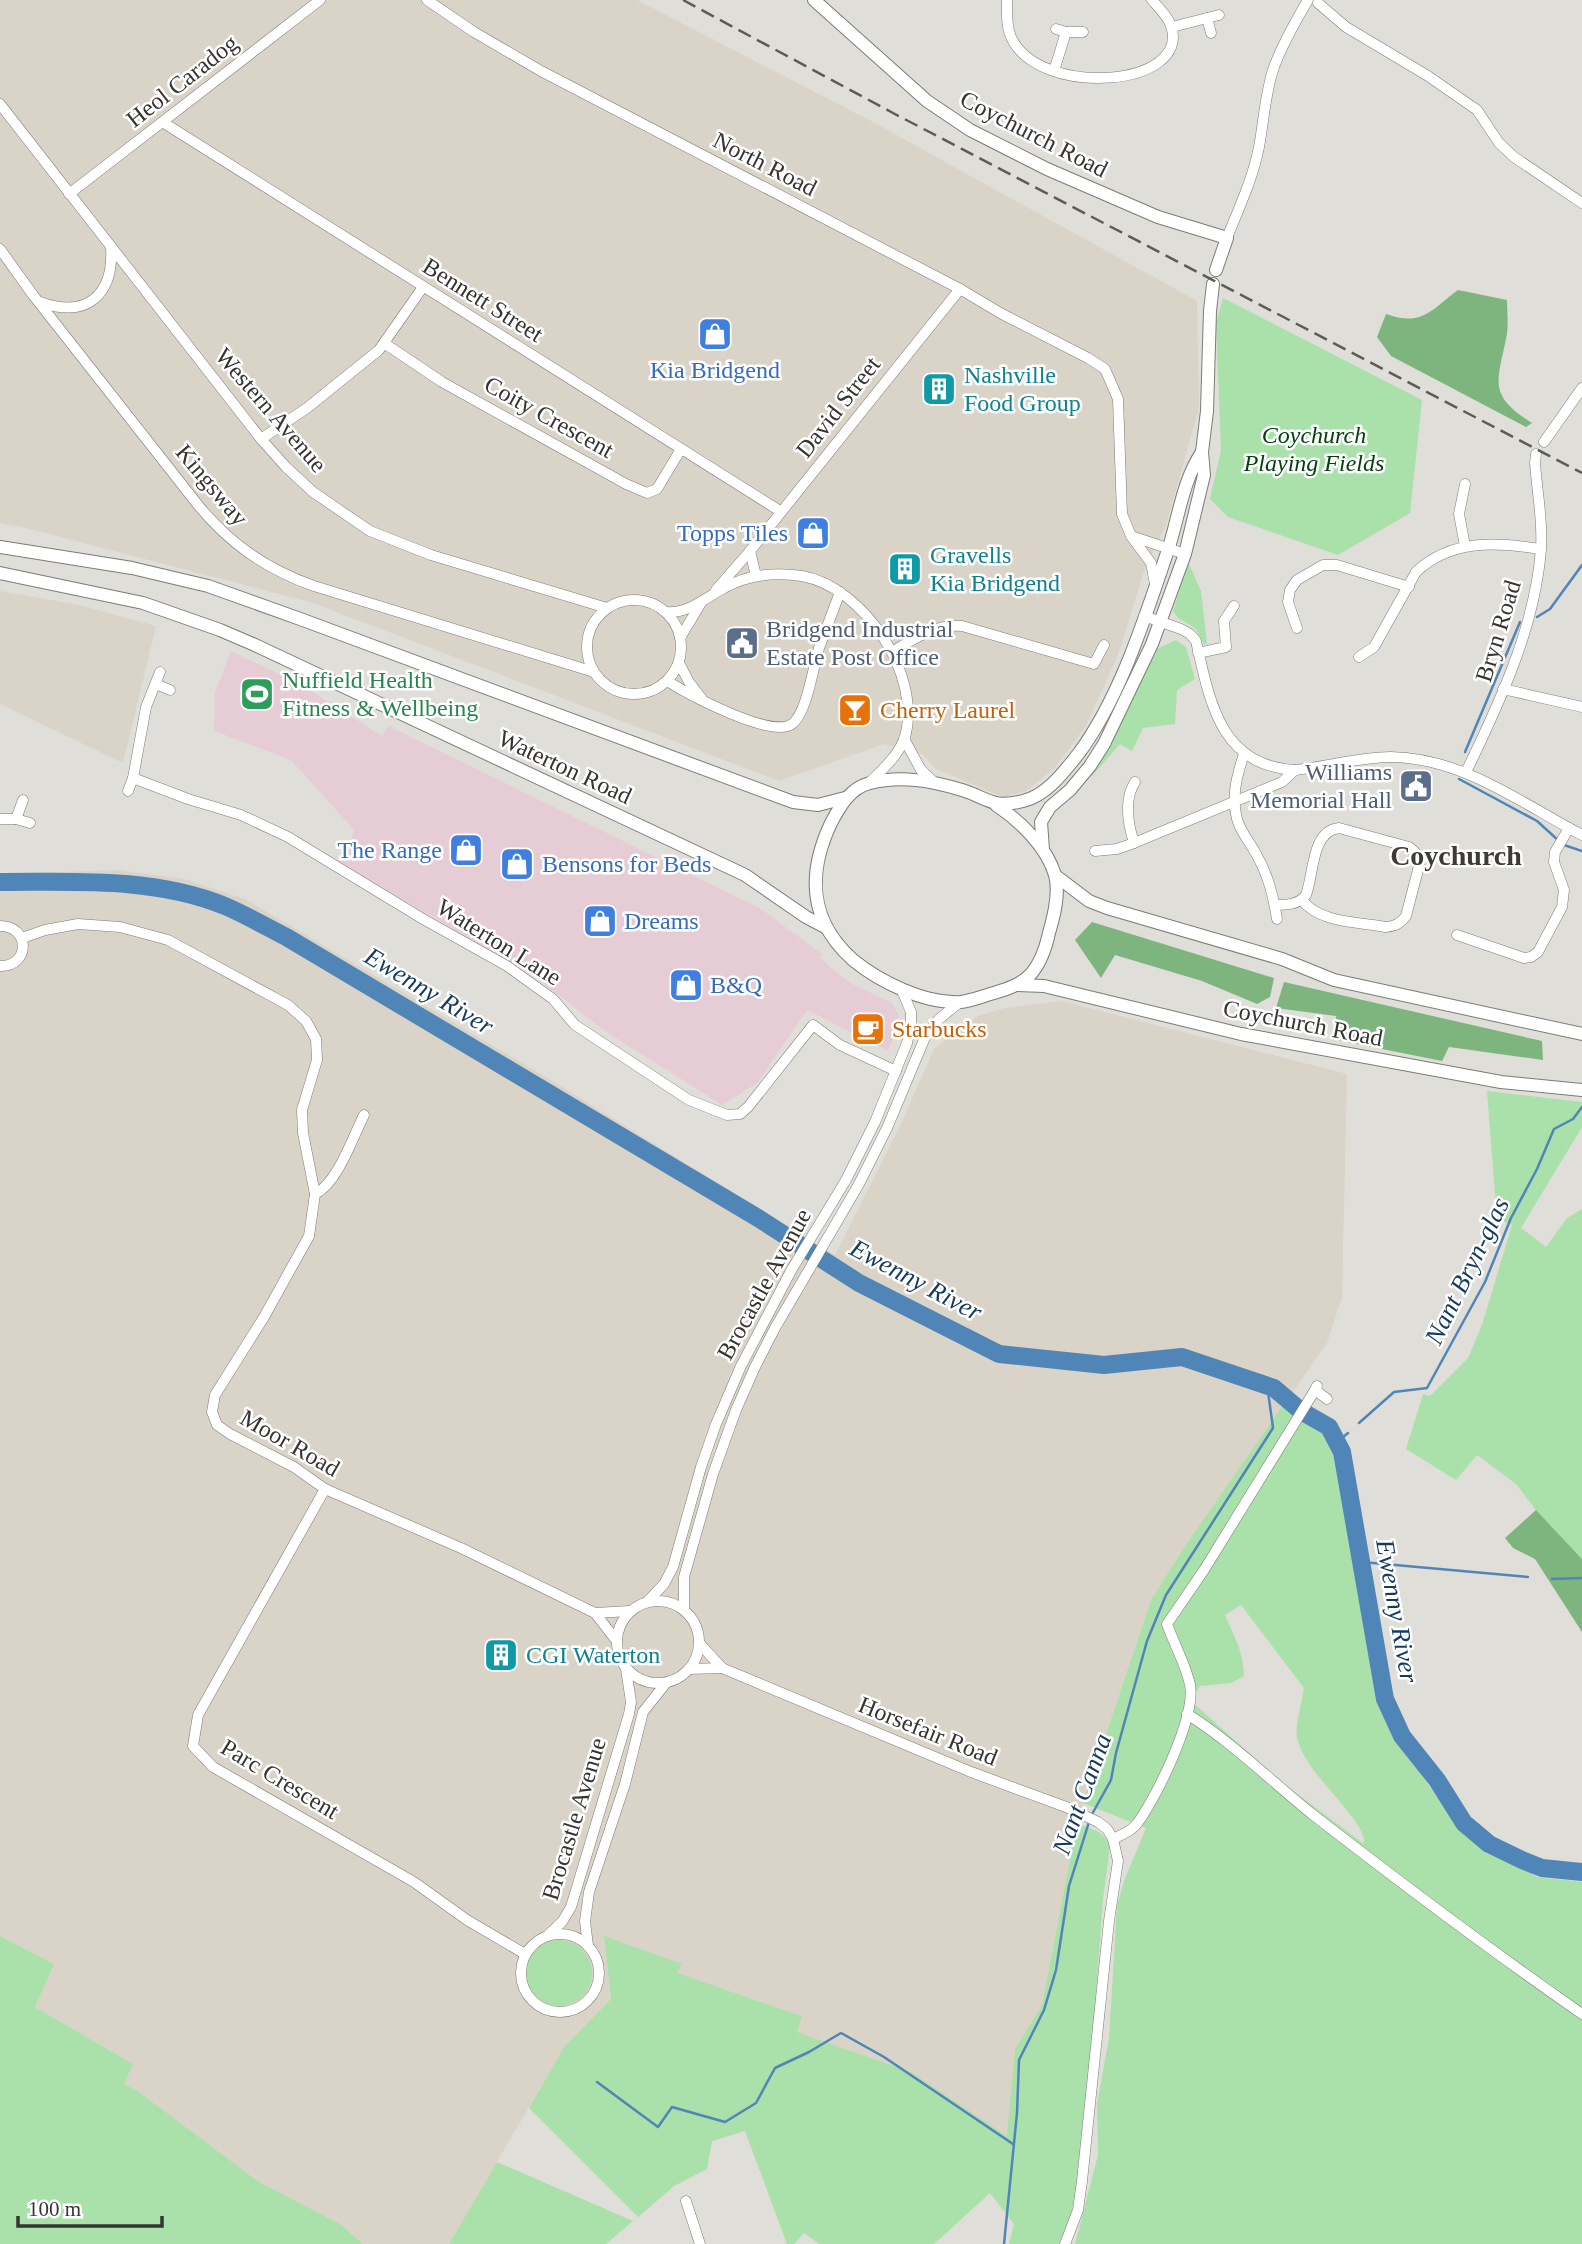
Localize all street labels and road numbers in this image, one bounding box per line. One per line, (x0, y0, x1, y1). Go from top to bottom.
street label: Heol Caradog (121, 30, 243, 132)
street label: Coychurch Road (956, 86, 1112, 182)
street label: North Road (709, 127, 821, 201)
street label: Bennett Street (418, 253, 548, 347)
street label: Western Avenue (210, 343, 332, 477)
street label: David Street (791, 351, 886, 463)
street label: Coity Crescent (480, 371, 618, 463)
street label: Kingsway (171, 439, 253, 531)
street label: Bryn Road (1470, 577, 1526, 685)
street label: Waterton Road (494, 725, 636, 809)
street label: Waterton Lane (432, 894, 566, 990)
street label: Coychurch Road (1221, 995, 1385, 1051)
street label: Brocastle Avenue (712, 1204, 816, 1364)
street label: Moor Road (236, 1404, 344, 1482)
street label: Horsefair Road (855, 1691, 1001, 1771)
street label: Parc Crescent (216, 1734, 344, 1824)
street label: Brocastle Avenue (537, 1735, 611, 1903)

